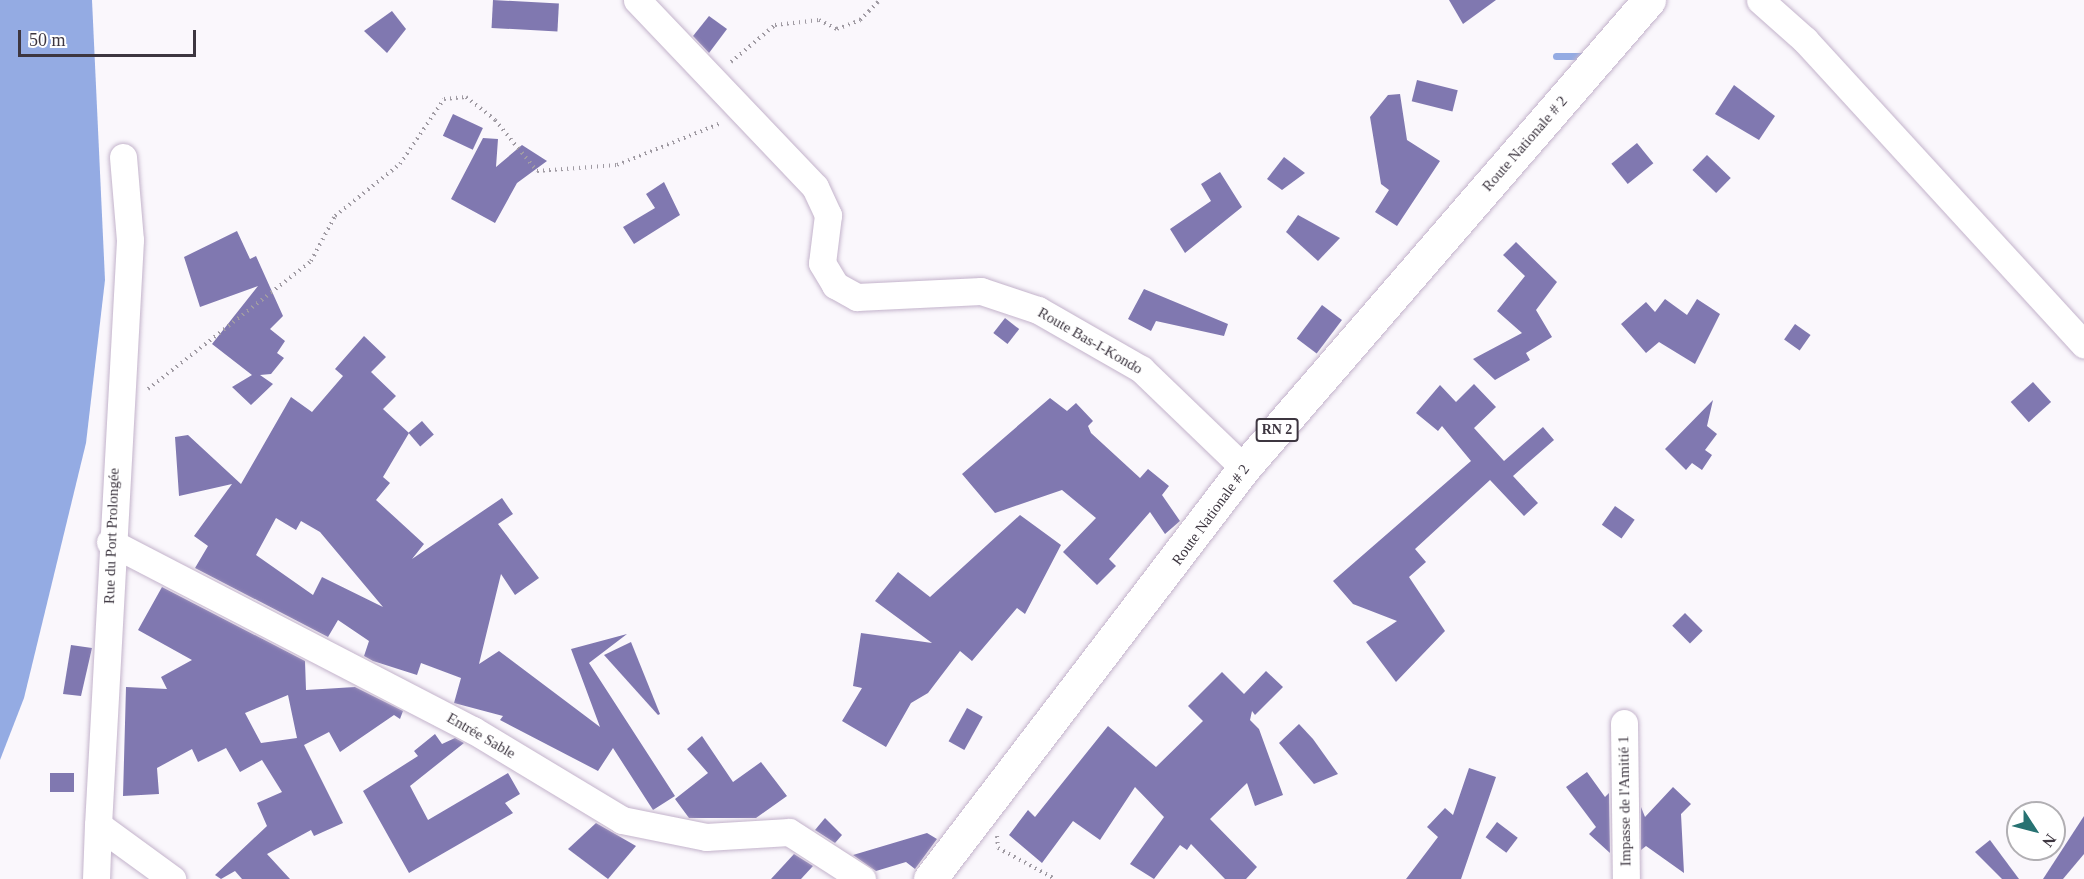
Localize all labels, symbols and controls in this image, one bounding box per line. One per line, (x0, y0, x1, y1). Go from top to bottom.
scale bar (21, 18, 200, 56)
text: 50 m (29, 30, 66, 50)
street label: Route Nationale # 2 (1479, 93, 1571, 195)
street label: Route Bas-I-Kondo (1034, 304, 1146, 378)
road number: RN 2 (1254, 419, 1300, 441)
street label: Route Nationale # 2 (1168, 461, 1254, 569)
street label: Rue du Port Prolongée (101, 468, 123, 604)
street label: Entrée Sable (443, 709, 519, 763)
street label: Impasse de l'Amitié 1 (1615, 736, 1635, 866)
north arrow (2006, 801, 2066, 861)
text: N (2039, 831, 2060, 850)

